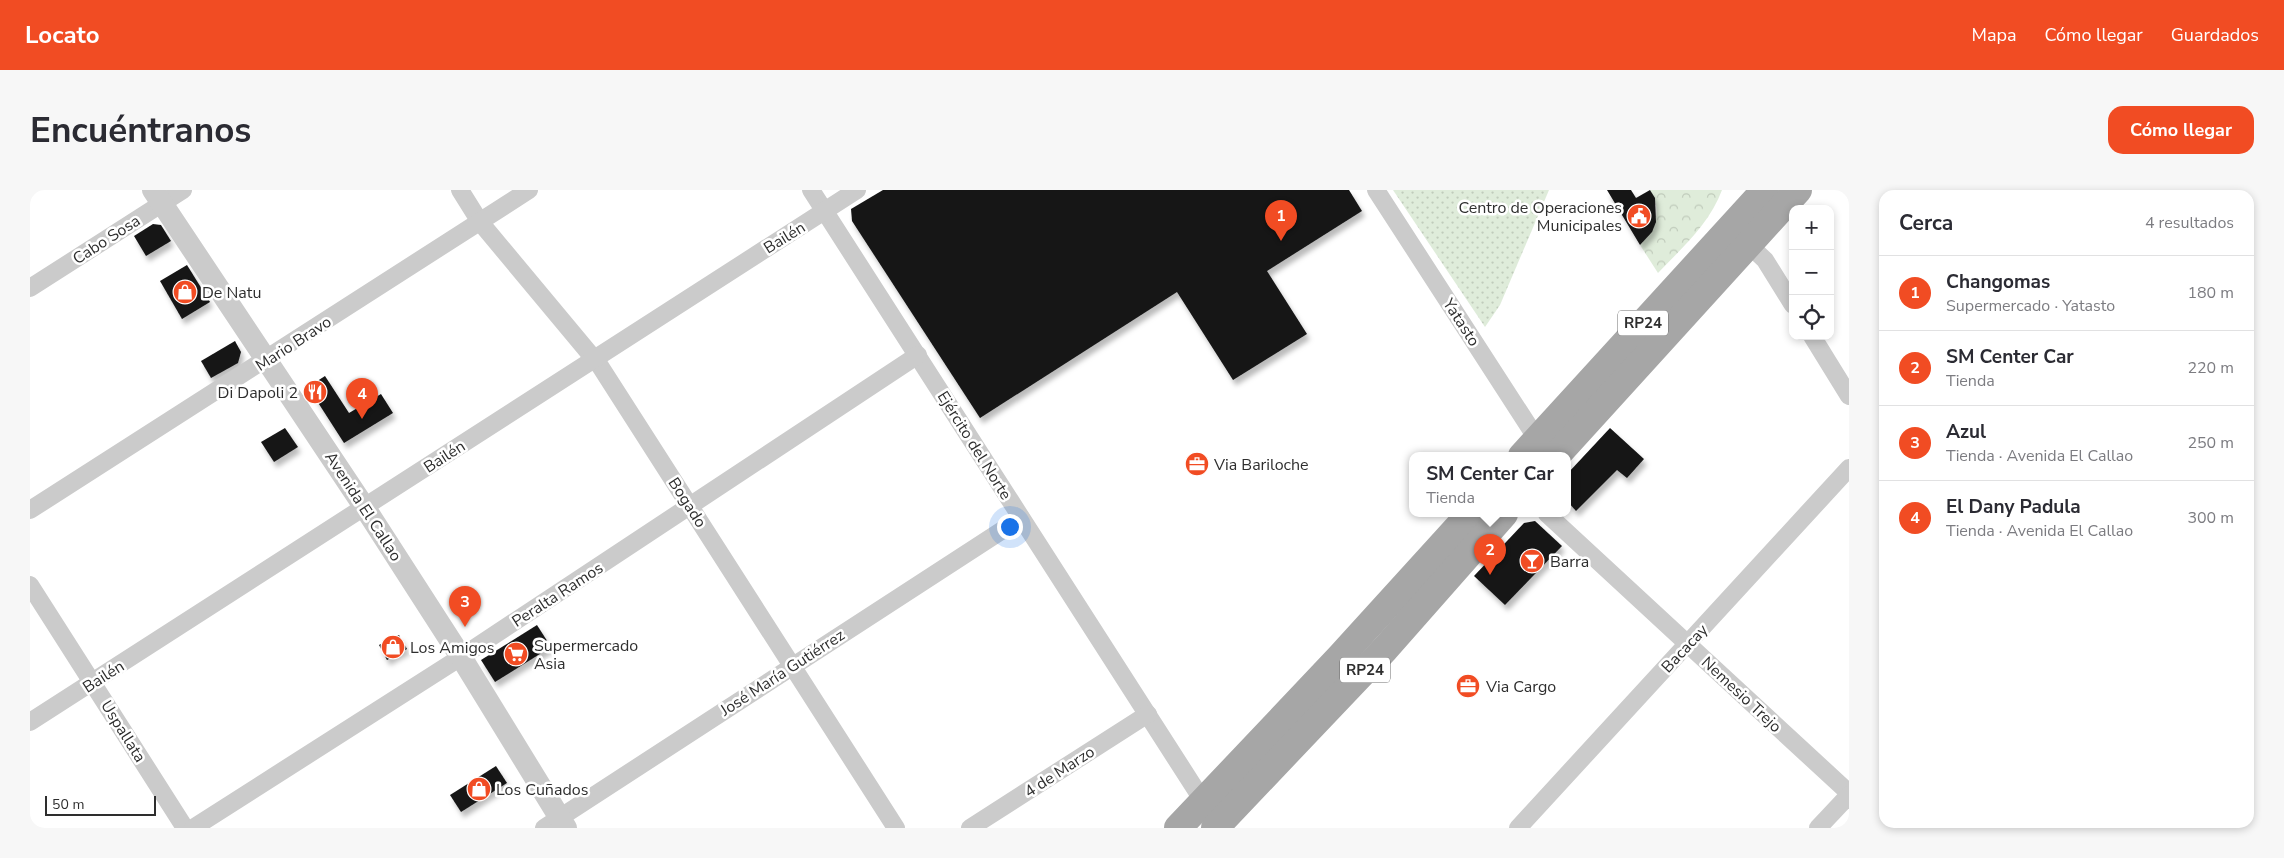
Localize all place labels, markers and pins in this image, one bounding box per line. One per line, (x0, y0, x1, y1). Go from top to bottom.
place label: Centro de Operaciones Municipales (1458, 197, 1622, 237)
pin: 1 (1265, 200, 1297, 241)
public building icon: Centro de Operaciones Municipales (1626, 203, 1652, 229)
shop icon: De Natu (172, 279, 198, 305)
place label: De Natu (202, 282, 261, 304)
pin: 4 (346, 378, 378, 419)
restaurant icon: Di Dapoli 2 (302, 379, 328, 405)
place label: Di Dapoli 2 (218, 382, 298, 404)
office icon: Via Bariloche (1184, 451, 1210, 477)
place label: Via Bariloche (1213, 454, 1309, 476)
pin: 2 (1474, 534, 1506, 575)
bar icon: Barra (1519, 548, 1545, 574)
place label: Barra (1550, 551, 1589, 573)
pin: 3 (449, 586, 481, 627)
shop icon: Los Amigos (380, 634, 406, 660)
place label: Supermercado Asia (534, 635, 638, 675)
place label: Los Amigos (410, 637, 494, 659)
supermarket icon: Supermercado Asia (503, 641, 529, 667)
office icon: Via Cargo (1455, 673, 1481, 699)
place label: Via Cargo (1485, 676, 1556, 698)
shop icon: Los Cuñados (466, 776, 492, 802)
place label: Los Cuñados (496, 779, 588, 801)

